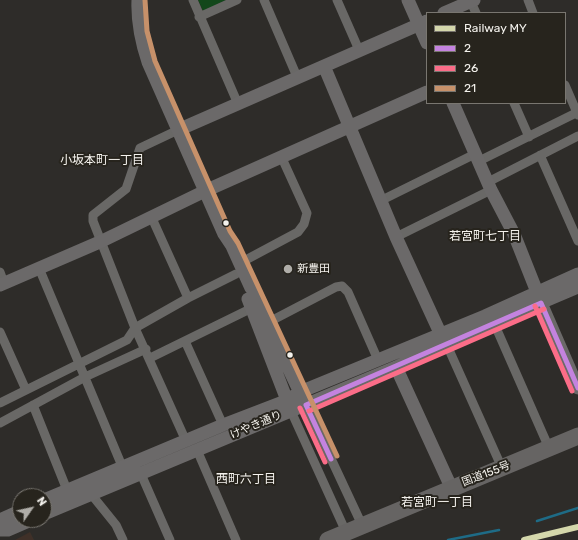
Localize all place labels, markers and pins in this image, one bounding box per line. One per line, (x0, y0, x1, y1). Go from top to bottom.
unlabelled marker (221, 218, 231, 228)
place label: 新豊田 (297, 262, 330, 276)
marker: 新豊田 (282, 263, 294, 275)
unlabelled marker (285, 350, 295, 360)

